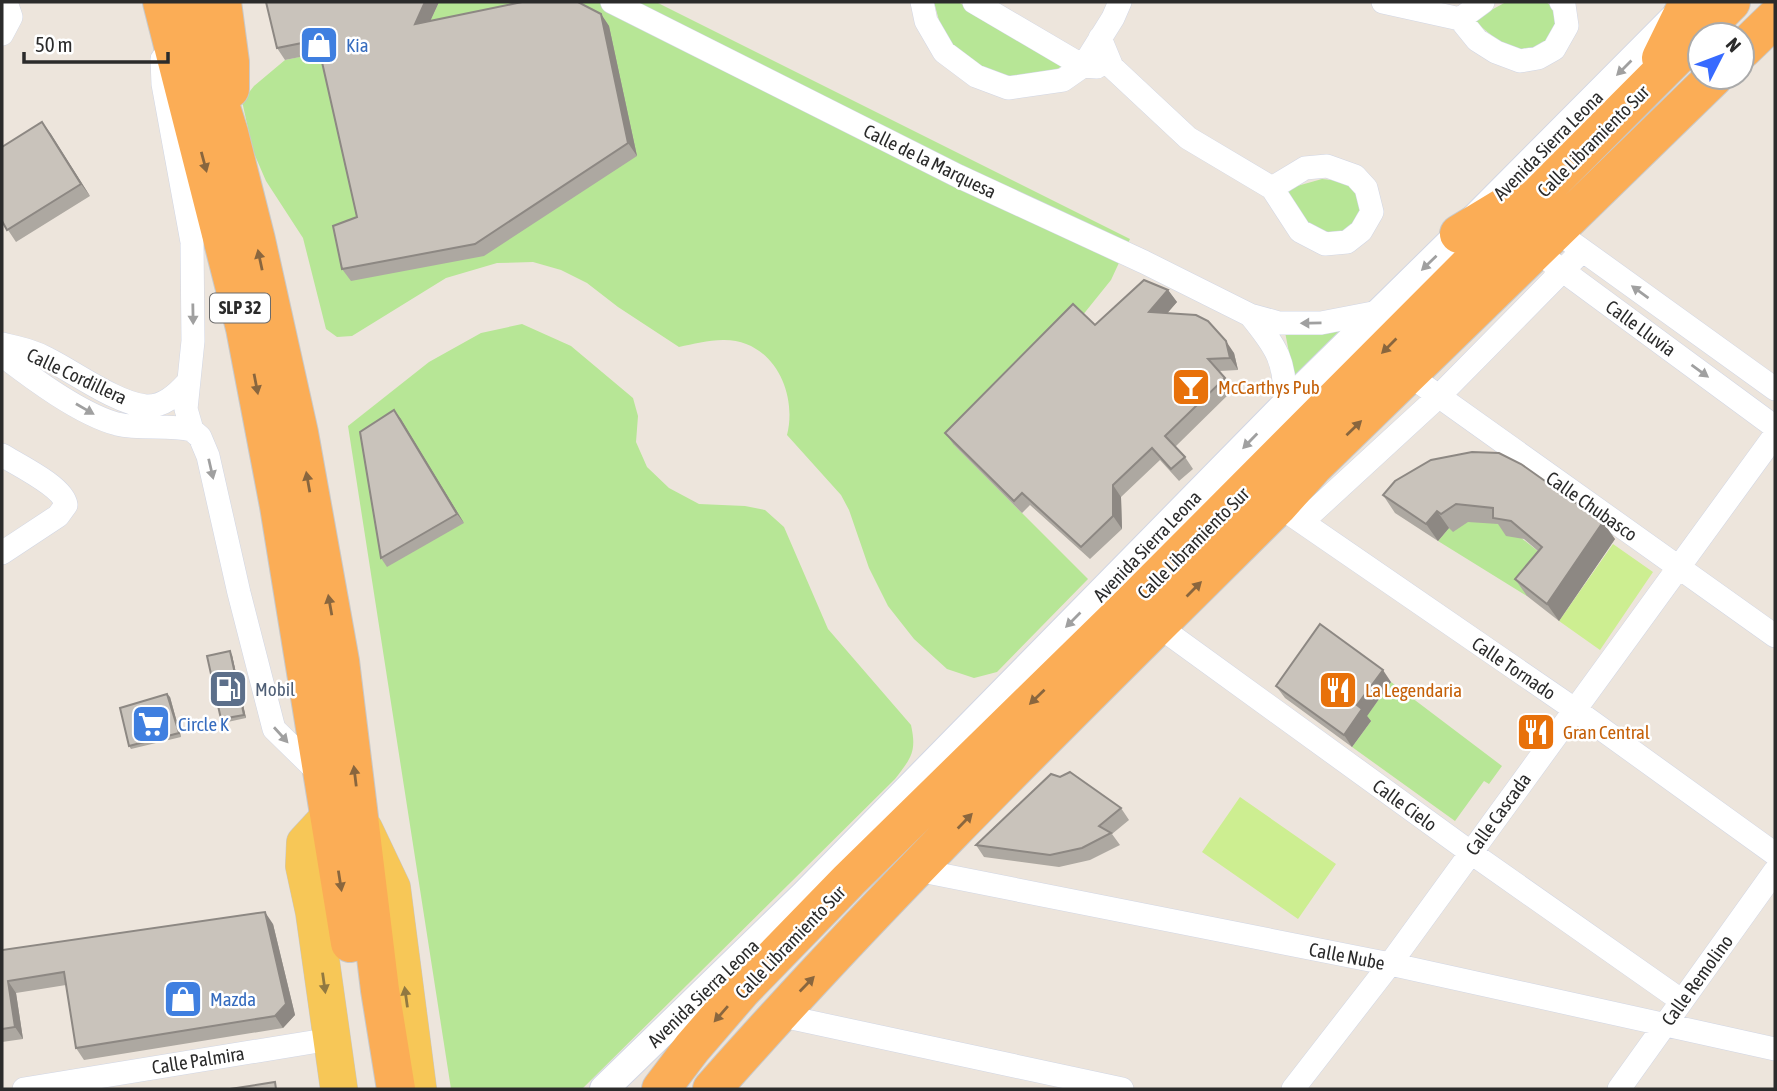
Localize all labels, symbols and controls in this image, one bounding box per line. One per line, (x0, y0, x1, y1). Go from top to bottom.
scale bar (24, 21, 168, 65)
north arrow (1686, 21, 1756, 91)
shop icon: Kia (298, 24, 340, 66)
text: 50 m (35, 32, 73, 56)
text: N (1722, 33, 1746, 56)
place label: Kia (346, 34, 369, 56)
one-way arrow (1616, 59, 1633, 75)
street label: Calle Libramiento Sur (1533, 80, 1654, 201)
street label: Avenida Sierra Leona (1489, 86, 1607, 204)
street label: Calle de la Marquesa (860, 119, 1000, 203)
one-way arrow (199, 152, 210, 174)
one-way arrow (255, 249, 266, 271)
one-way arrow (1420, 255, 1437, 272)
one-way arrow (1631, 286, 1649, 300)
road number: SLP 32 (210, 294, 270, 322)
street label: Calle Lluvia (1602, 295, 1680, 361)
one-way arrow (187, 303, 199, 325)
one-way arrow (1300, 317, 1322, 328)
one-way arrow (1381, 338, 1398, 355)
street label: Calle Cordillera (24, 343, 130, 409)
one-way arrow (1691, 364, 1709, 378)
bar icon: McCarthys Pub (1170, 366, 1212, 408)
one-way arrow (250, 373, 261, 395)
place label: McCarthys Pub (1218, 376, 1320, 398)
one-way arrow (75, 403, 95, 415)
one-way arrow (1345, 420, 1362, 436)
one-way arrow (1241, 432, 1258, 449)
one-way arrow (206, 458, 217, 480)
street label: Calle Chubasco (1542, 467, 1642, 545)
one-way arrow (302, 471, 313, 493)
street label: Calle Libramiento Sur (1133, 482, 1254, 603)
street label: Avenida Sierra Leona (1088, 486, 1206, 606)
one-way arrow (1185, 582, 1202, 598)
one-way arrow (324, 594, 335, 616)
one-way arrow (1065, 612, 1082, 628)
street label: Calle Tornado (1468, 632, 1560, 704)
fuel station icon: Mobil (207, 668, 249, 710)
restaurant icon: La Legendaria (1317, 669, 1359, 711)
place label: Mobil (255, 678, 295, 700)
place label: La Legendaria (1365, 679, 1462, 701)
one-way arrow (1029, 688, 1046, 704)
supermarket icon: Circle K (130, 703, 172, 745)
restaurant icon: Gran Central (1515, 711, 1557, 753)
place label: Circle K (178, 713, 230, 735)
place label: Gran Central (1563, 721, 1650, 743)
one-way arrow (273, 726, 289, 744)
one-way arrow (349, 765, 360, 787)
street label: Calle Cascada (1461, 769, 1535, 859)
street label: Calle Cielo (1369, 774, 1441, 836)
one-way arrow (957, 813, 973, 829)
one-way arrow (335, 870, 346, 892)
street label: Calle Libramiento Sur (730, 881, 850, 1003)
street label: Calle Remolino (1657, 930, 1737, 1030)
street label: Avenida Sierra Leona (643, 934, 763, 1052)
street label: Calle Nube (1307, 938, 1387, 974)
one-way arrow (318, 972, 329, 994)
one-way arrow (798, 976, 814, 993)
shop icon: Mazda (162, 978, 204, 1020)
one-way arrow (401, 986, 412, 1008)
place label: Mazda (210, 988, 256, 1010)
one-way arrow (713, 1005, 729, 1023)
street label: Calle Palmira (150, 1042, 246, 1078)

